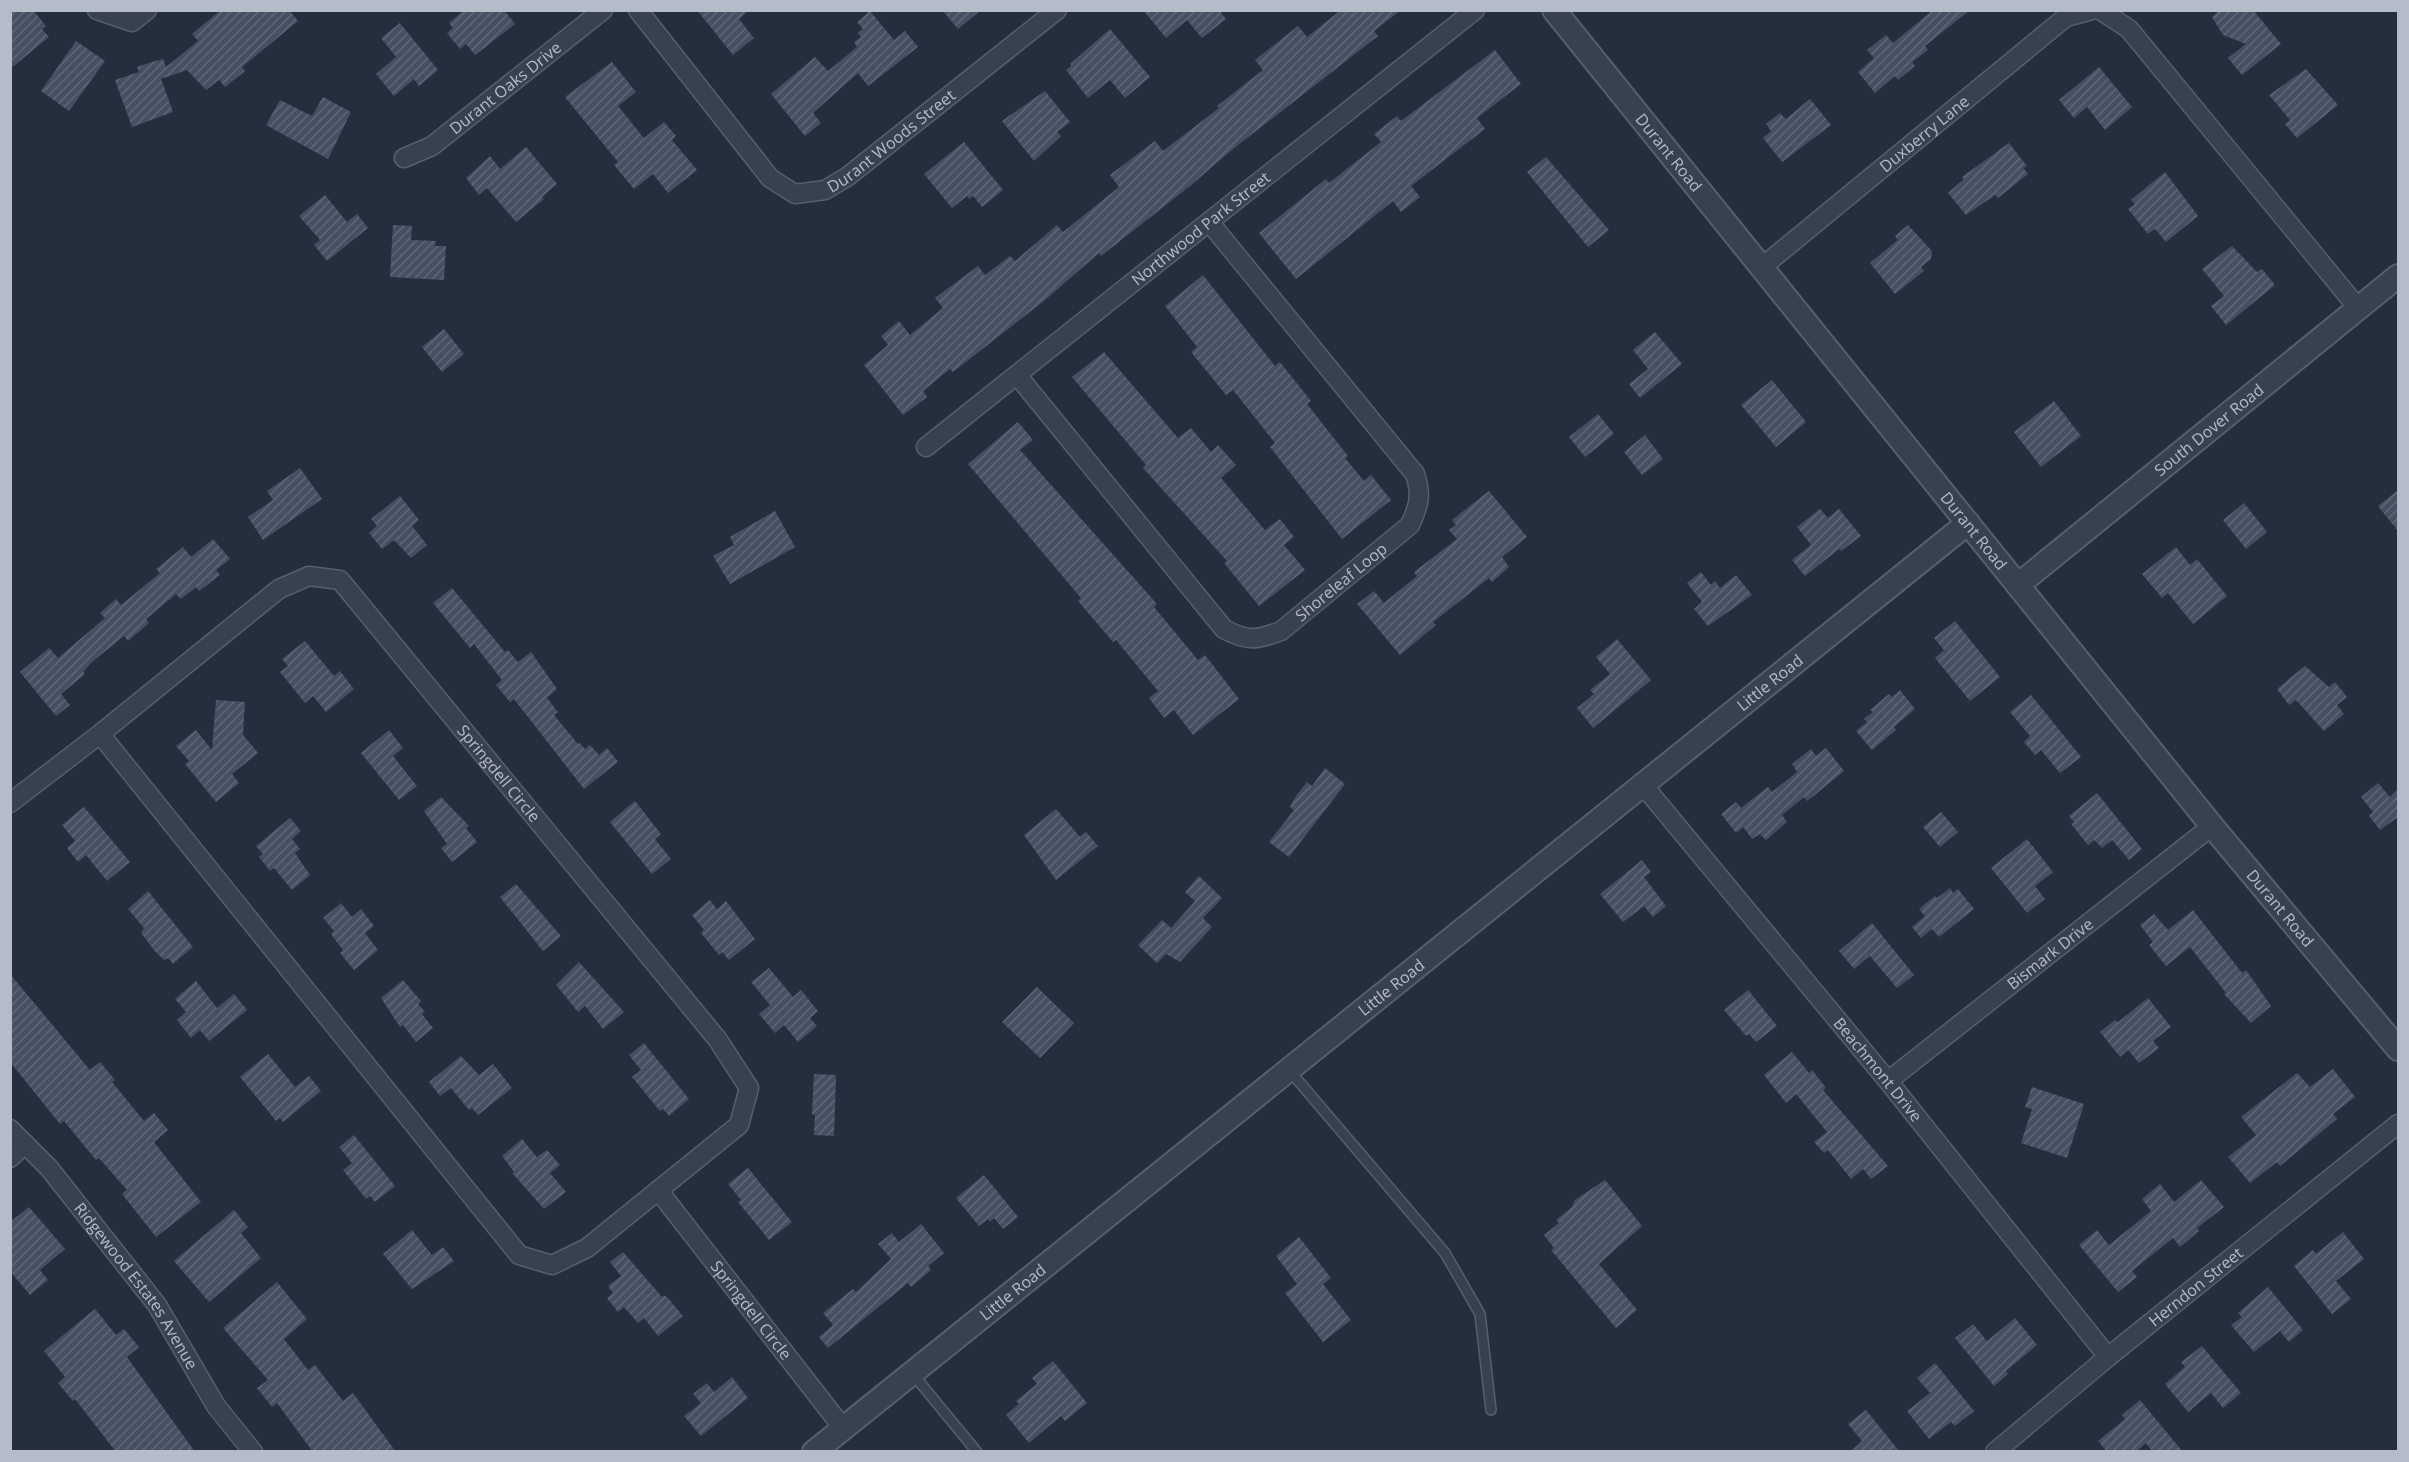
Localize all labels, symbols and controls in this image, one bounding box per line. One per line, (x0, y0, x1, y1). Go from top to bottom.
street label: Durant Oaks Drive (445, 36, 566, 139)
street label: Durant Woods Street (823, 84, 960, 197)
street label: Duxberry Lane (1875, 90, 1974, 177)
street label: Durant Road (1631, 109, 1707, 196)
street label: Northwood Park Street (1127, 166, 1275, 290)
street label: South Dover Road (2150, 379, 2268, 481)
street label: Durant Road (1936, 487, 2012, 575)
street label: Shoreleaf Loop (1290, 538, 1391, 626)
street label: Little Road (1732, 649, 1808, 716)
street label: Springdell Circle (452, 720, 546, 827)
street label: Durant Road (2242, 865, 2319, 951)
street label: Bismark Drive (2002, 913, 2098, 994)
street label: Little Road (1353, 954, 1429, 1021)
street label: Beachmont Drive (1829, 1013, 1927, 1126)
street label: Ridgewood Estates Avenue (69, 1198, 203, 1373)
street label: Herndon Street (2144, 1242, 2248, 1331)
street label: Springdell Circle (706, 1256, 797, 1364)
street label: Little Road (975, 1259, 1050, 1325)

